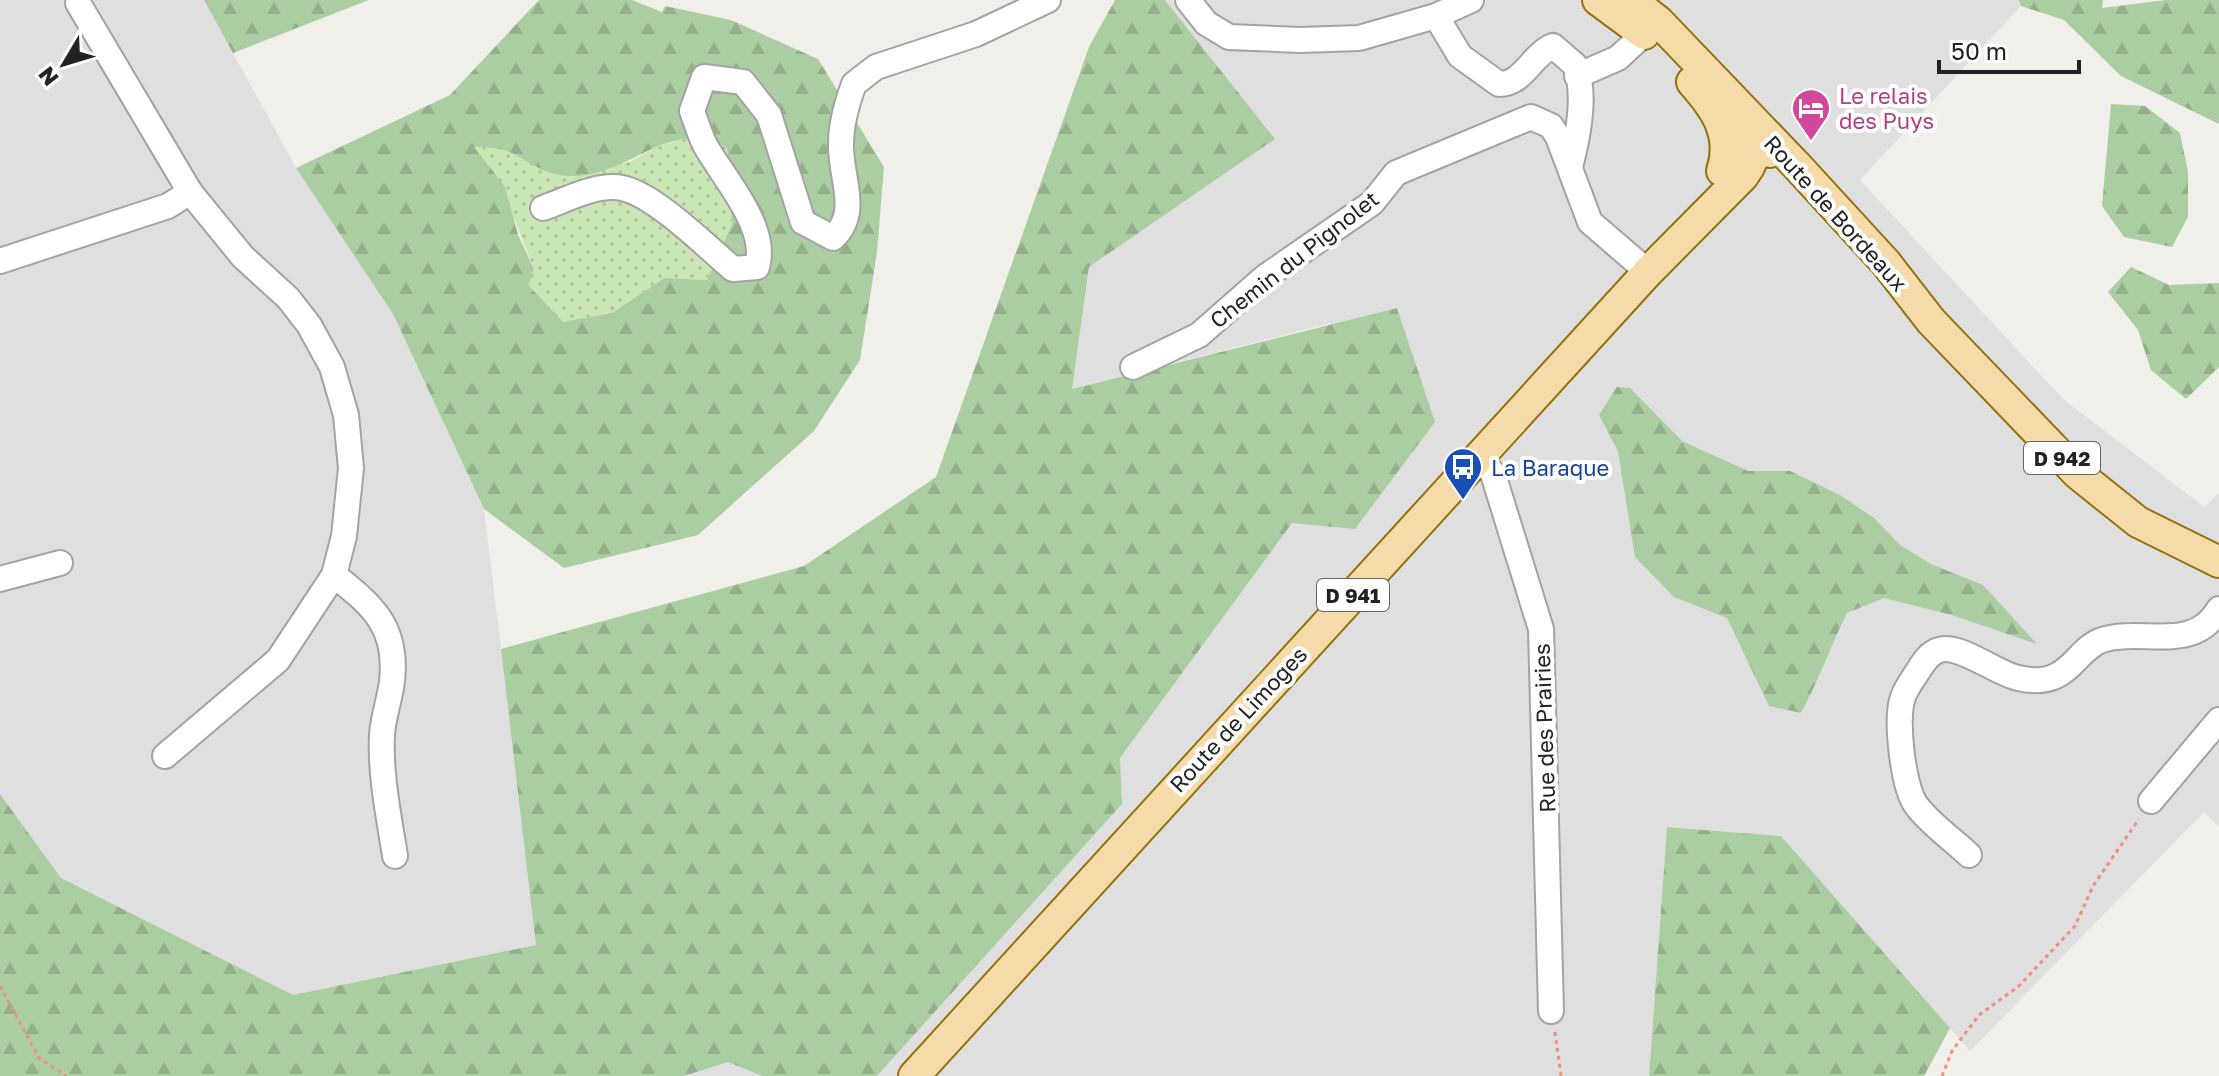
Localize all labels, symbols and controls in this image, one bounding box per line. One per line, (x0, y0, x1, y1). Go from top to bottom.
north arrow (24, 24, 104, 104)
scale bar (1939, 24, 2079, 74)
text: 50 m (1951, 36, 2007, 65)
text: N (32, 62, 64, 92)
place label: Le relais des Puys (1839, 82, 1934, 134)
hotel icon: Le relais des Puys (1790, 87, 1832, 142)
street label: Route de Bordeaux (1759, 129, 1913, 297)
street label: Chemin du Pignolet (1204, 185, 1384, 333)
road number: D 942 (2024, 442, 2100, 474)
bus stop icon: La Baraque (1442, 446, 1484, 501)
place label: La Baraque (1491, 454, 1609, 481)
road number: D 941 (1317, 579, 1389, 611)
street label: Route de Limoges (1164, 641, 1312, 797)
street label: Rue des Prairies (1528, 643, 1560, 813)

